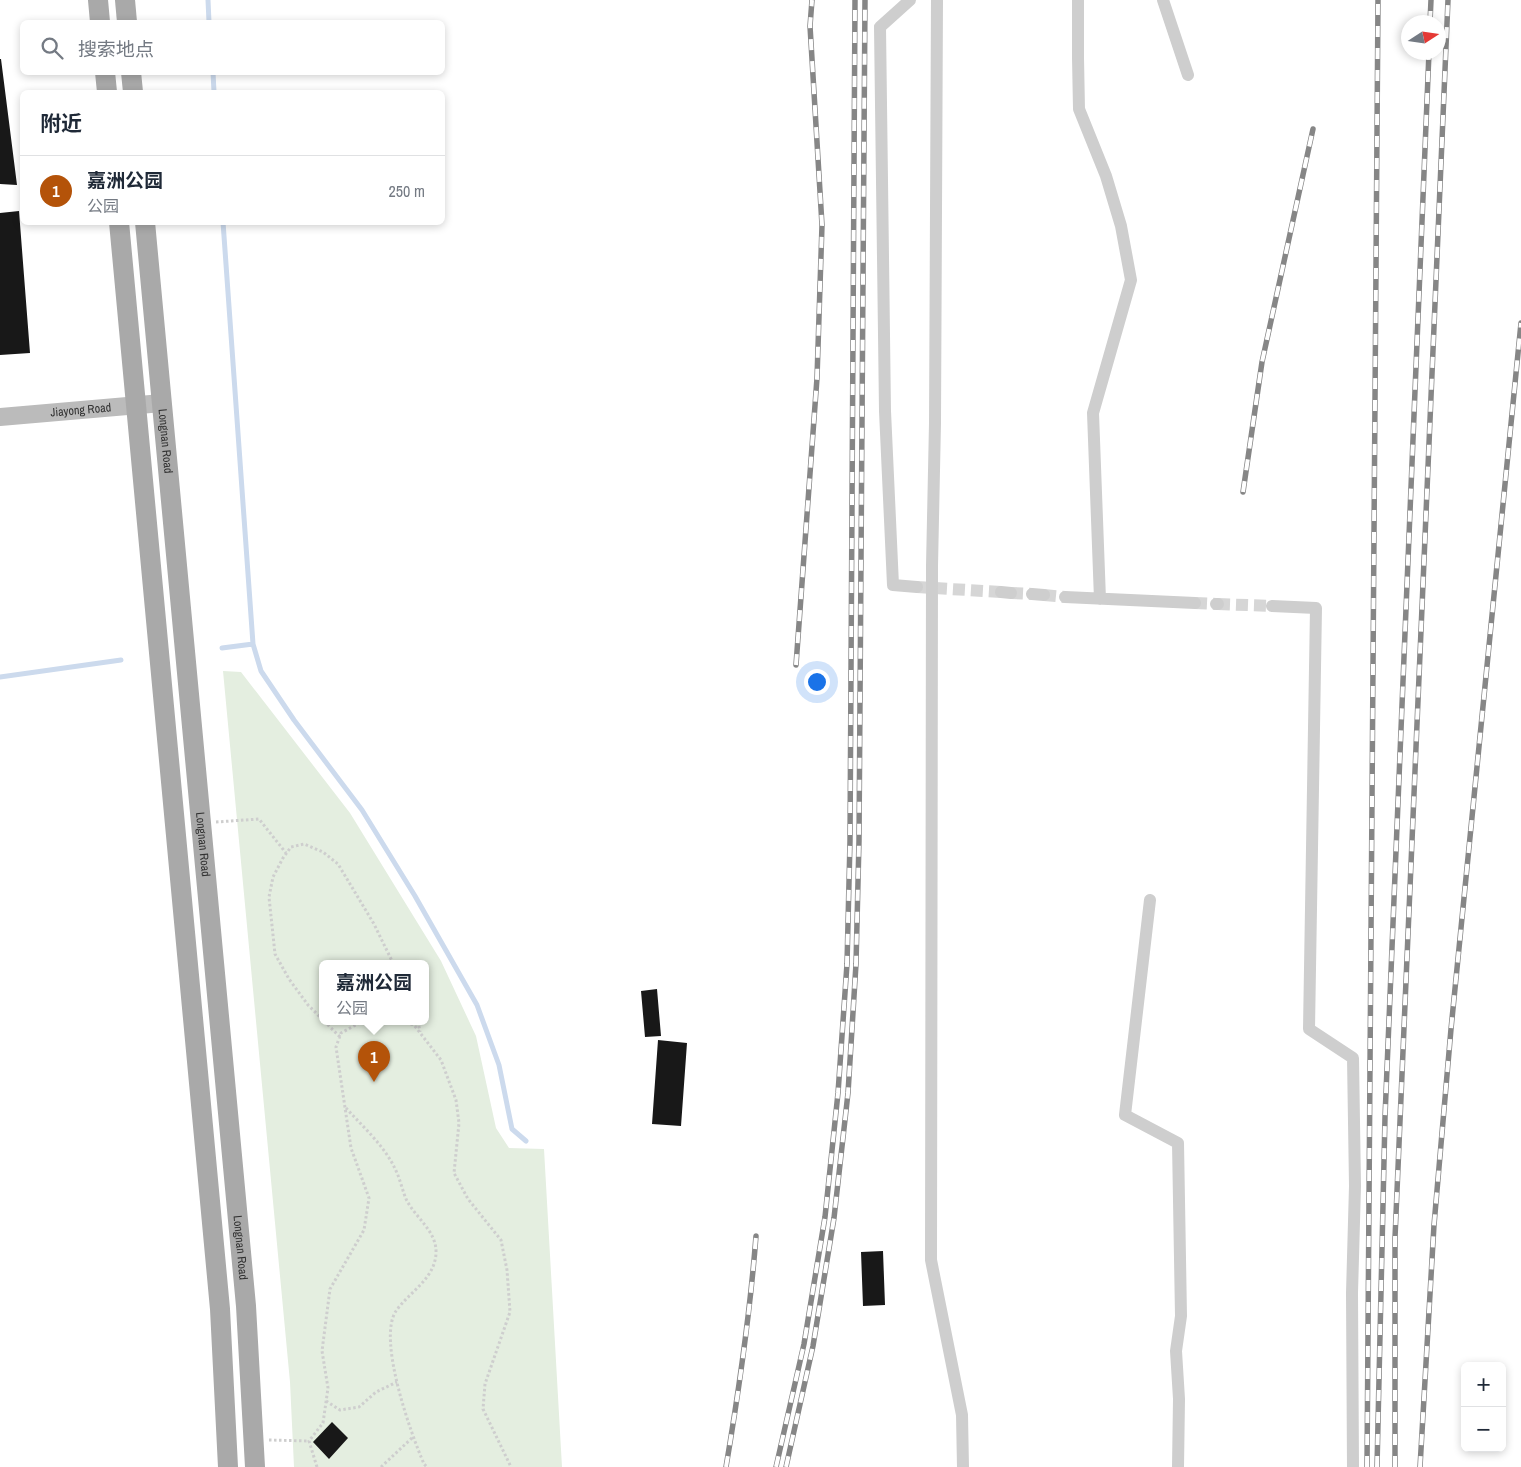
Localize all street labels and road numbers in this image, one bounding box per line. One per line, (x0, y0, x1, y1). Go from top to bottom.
street label: Jiayong Road (50, 399, 112, 421)
street label: Longnan Road (154, 408, 176, 474)
street label: Longnan Road (192, 811, 214, 877)
street label: Longnan Road (230, 1215, 252, 1281)

